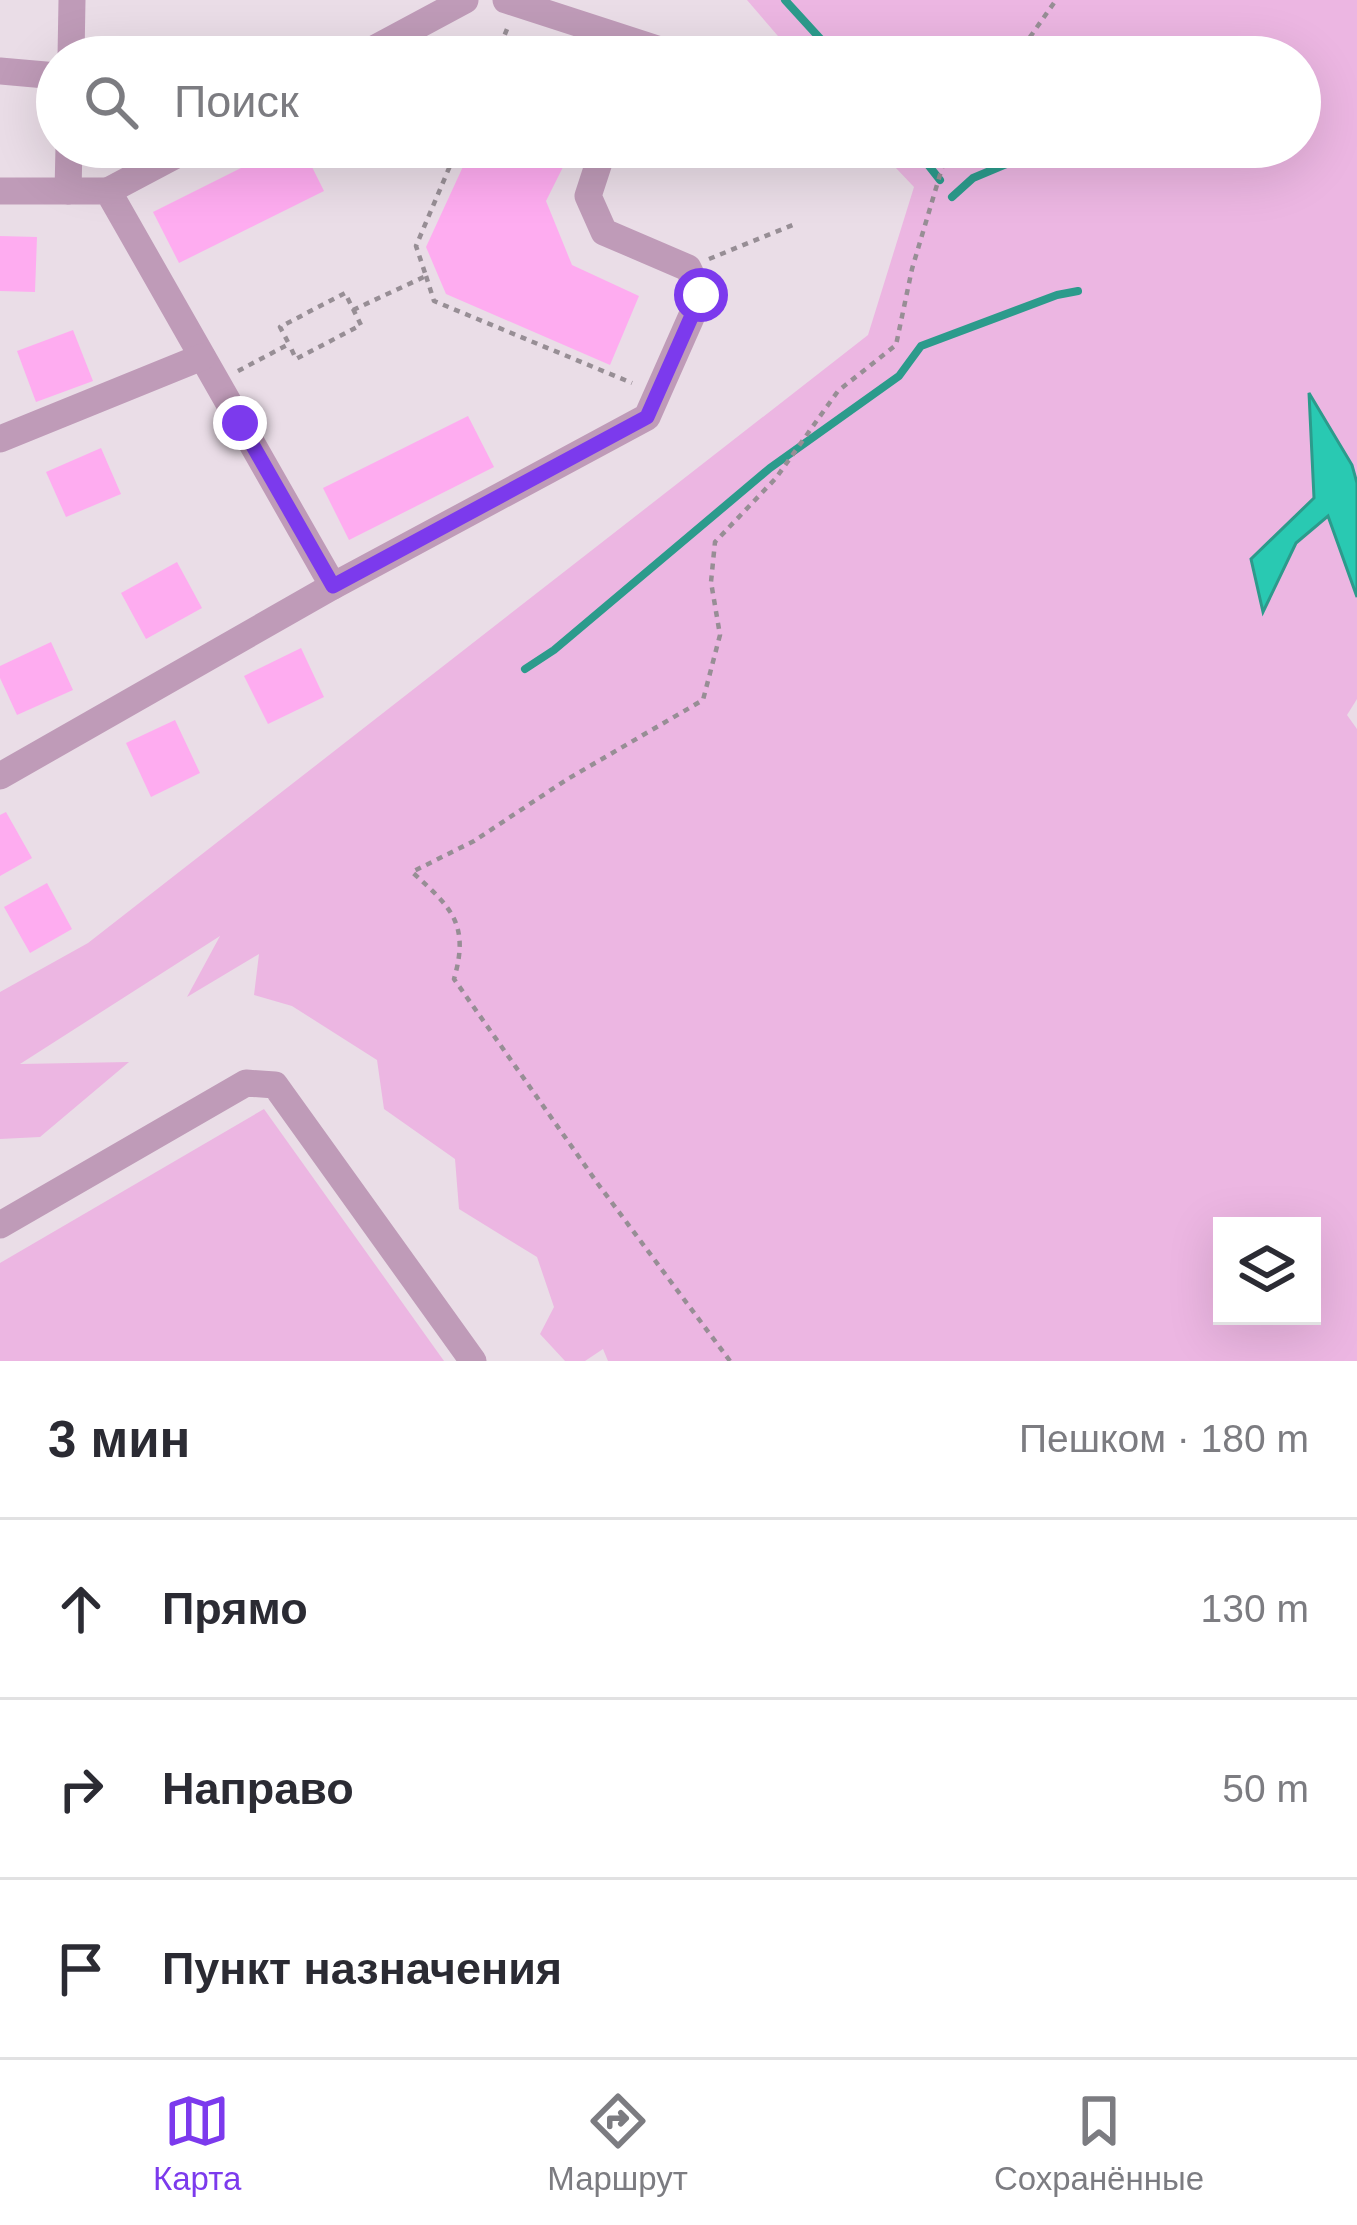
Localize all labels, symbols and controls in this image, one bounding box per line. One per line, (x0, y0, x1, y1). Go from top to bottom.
search box (36, 36, 1321, 168)
icon: search (78, 69, 144, 135)
text: Поиск (174, 76, 299, 127)
route start (674, 268, 728, 322)
route end (213, 396, 267, 450)
map controls (1213, 1217, 1321, 1325)
button: layers (1213, 1217, 1321, 1325)
text: 3 мин (48, 1411, 190, 1468)
text: Пешком · 180 m (1019, 1417, 1309, 1460)
icon: ahead (48, 1576, 114, 1642)
text: Прямо (162, 1583, 308, 1634)
text: 130 m (1201, 1587, 1309, 1630)
icon: right (48, 1756, 114, 1822)
text: Направо (162, 1763, 354, 1814)
text: 50 m (1222, 1767, 1309, 1810)
icon: arrive (48, 1936, 114, 2002)
text: Пункт назначения (162, 1943, 562, 1994)
tab: Карта (153, 2088, 241, 2198)
tab: Маршрут (547, 2088, 688, 2198)
tab: Сохранённые (994, 2088, 1204, 2198)

